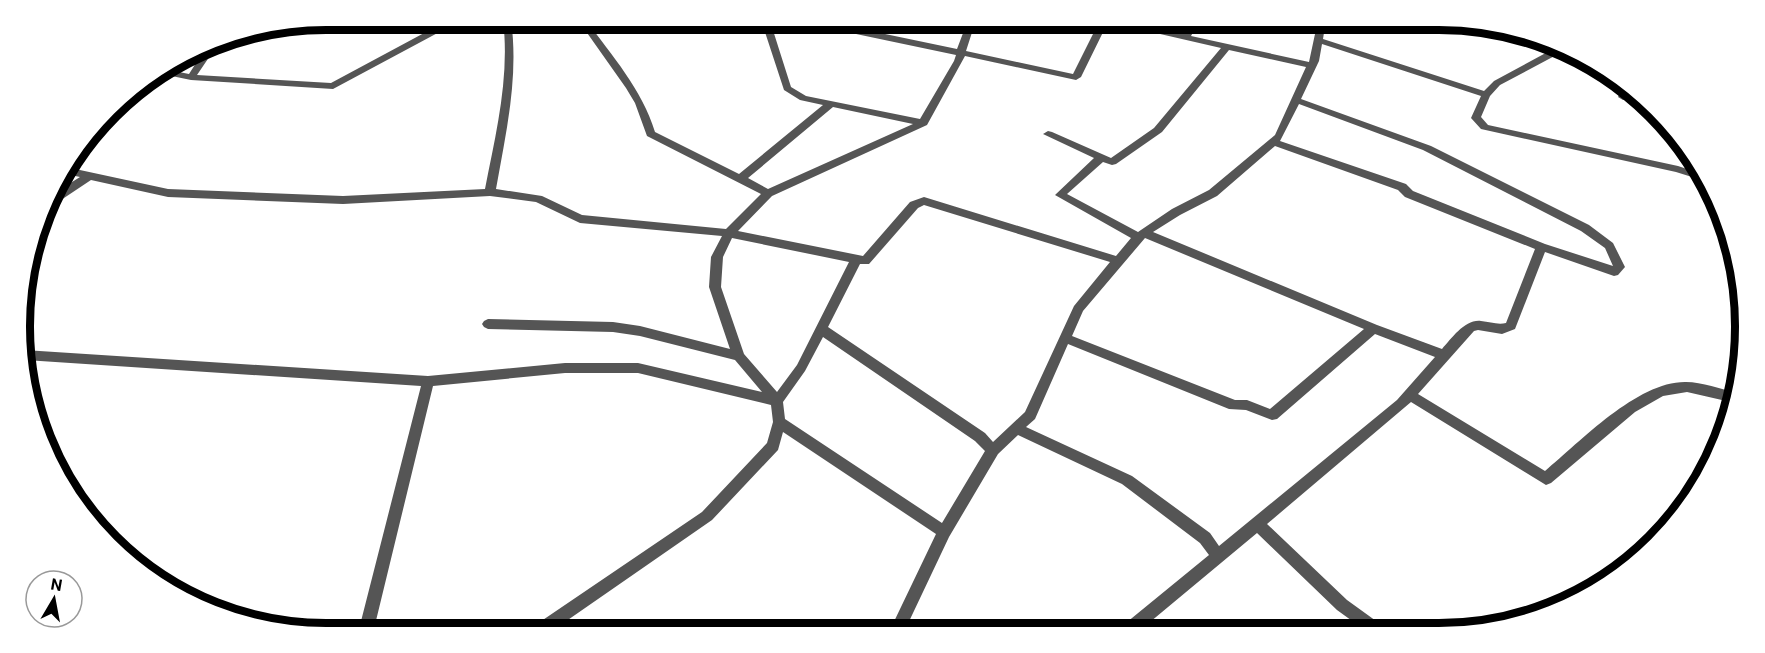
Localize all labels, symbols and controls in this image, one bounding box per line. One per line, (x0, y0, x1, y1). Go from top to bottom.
north arrow (24, 569, 84, 629)
text: N (49, 574, 64, 595)

